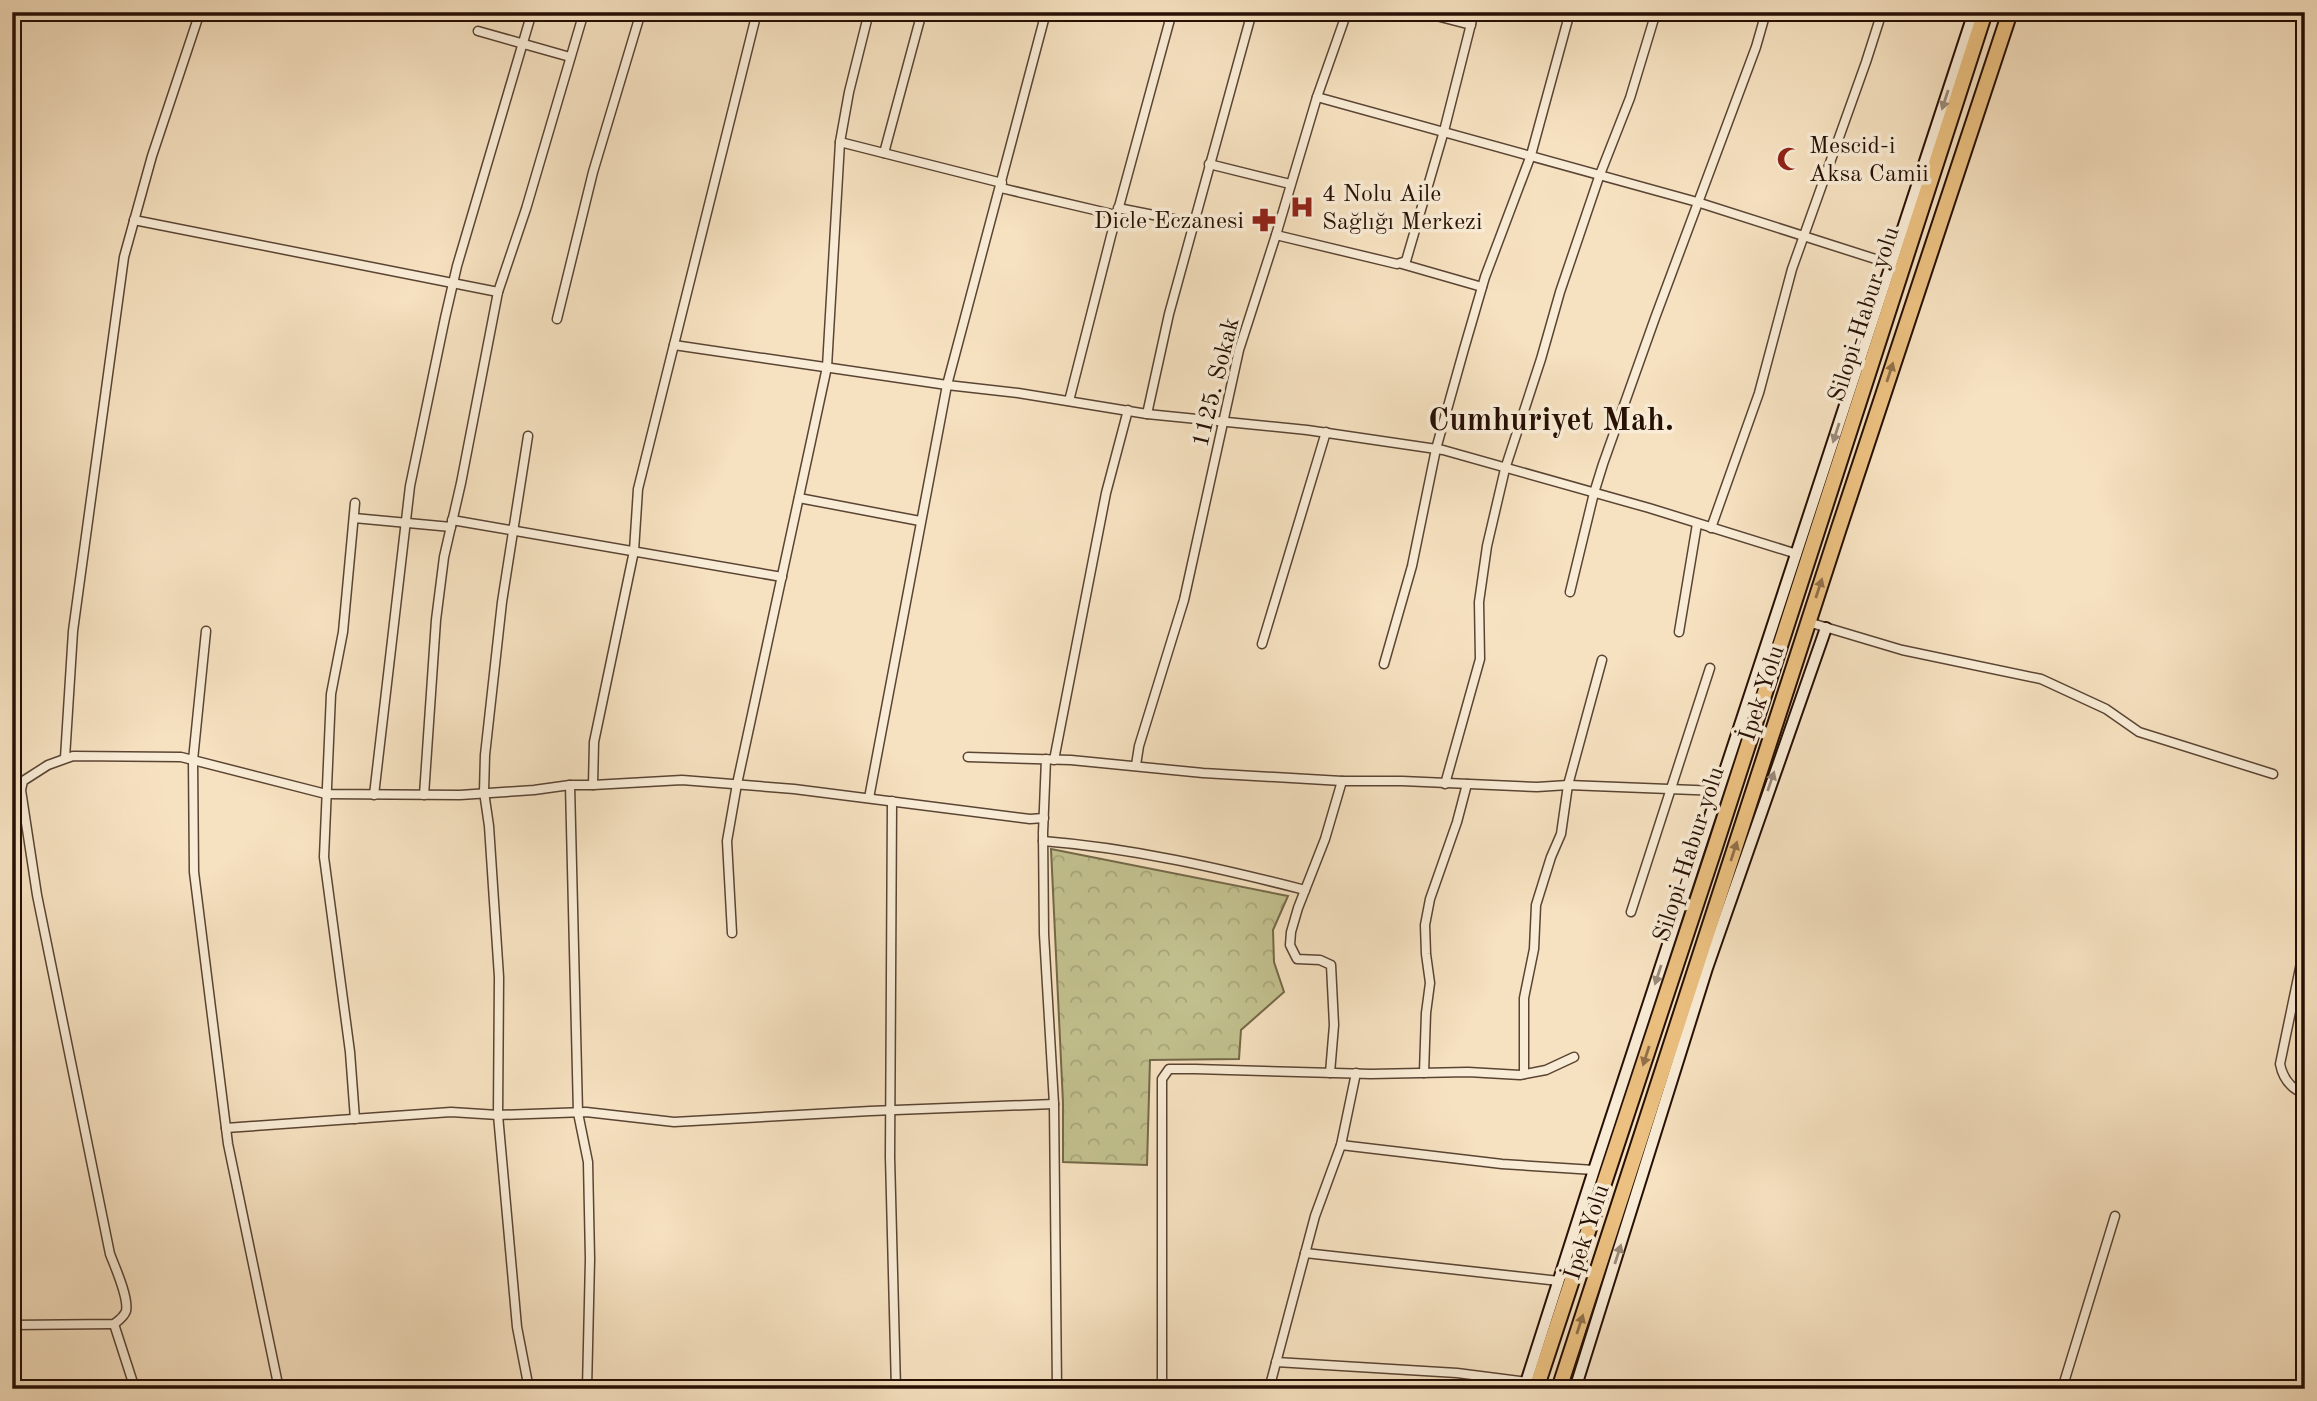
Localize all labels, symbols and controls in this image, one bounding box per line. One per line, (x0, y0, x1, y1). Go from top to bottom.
one-way arrow (1939, 90, 1950, 111)
place label: Mescid-i Aksa Camii (1809, 135, 1929, 187)
mosque icon: Mescid-i Aksa Camii (1775, 145, 1803, 173)
place label: 4 Nolu Aile Sağlığı Merkezi (1322, 183, 1482, 235)
hospital icon: 4 Nolu Aile Sağlığı Merkezi (1288, 193, 1316, 221)
pharmacy icon: Dicle Eczanesi (1250, 206, 1278, 234)
place label: Dicle Eczanesi (1094, 210, 1244, 234)
street label: Silopi-Habur yolu (1825, 224, 1905, 405)
street label: 1125. Sokak (1189, 315, 1245, 450)
one-way arrow (1886, 361, 1896, 382)
district label: Cumhuriyet Mah. (1428, 406, 1674, 438)
one-way arrow (1830, 423, 1841, 444)
one-way arrow (1815, 578, 1825, 599)
street label: İpek Yolu (1733, 642, 1790, 744)
street label: Silopi-Habur yolu (1650, 764, 1730, 945)
one-way arrow (1766, 771, 1777, 792)
one-way arrow (1729, 841, 1740, 862)
one-way arrow (1652, 965, 1663, 986)
one-way arrow (1640, 1045, 1651, 1066)
street label: İpek Yolu (1558, 1181, 1615, 1283)
one-way arrow (1613, 1243, 1623, 1264)
one-way arrow (1576, 1313, 1586, 1334)

